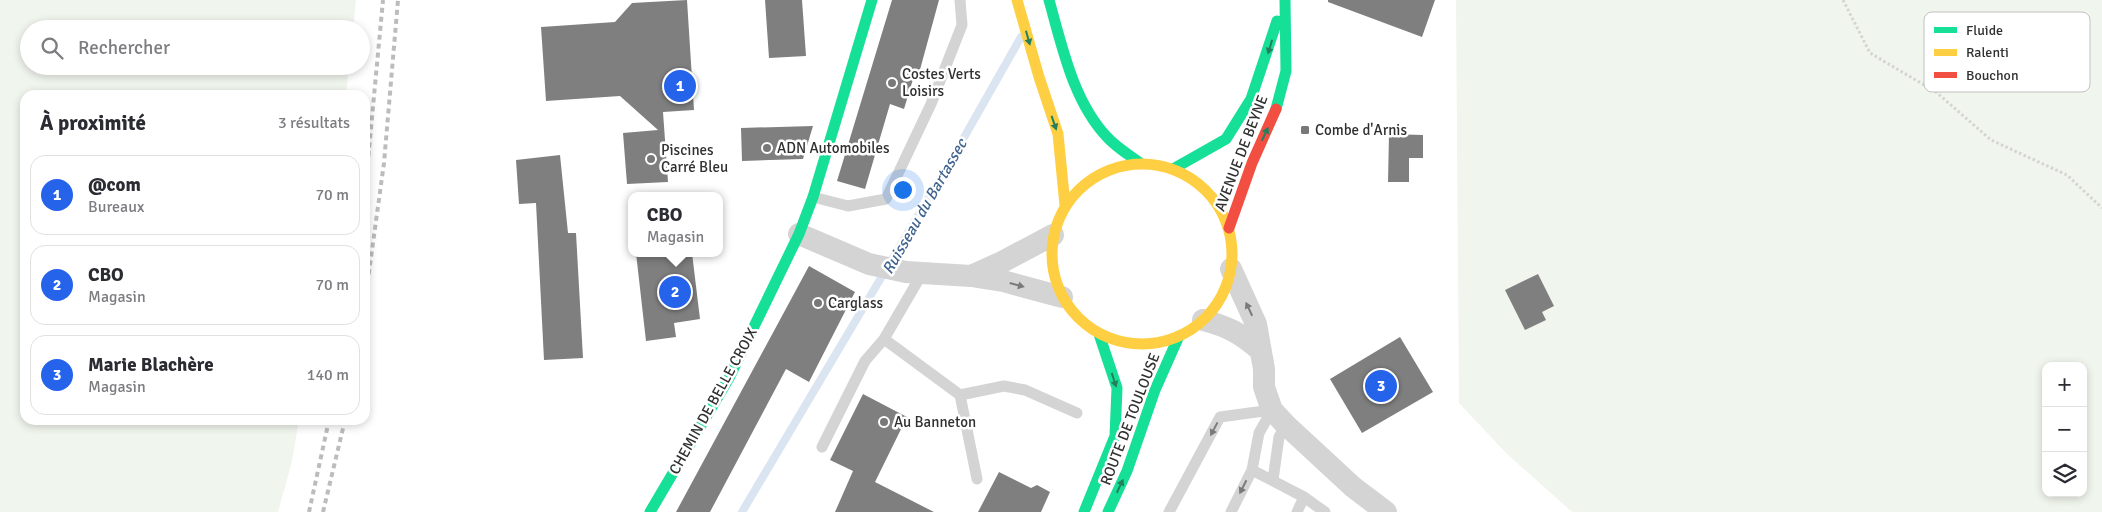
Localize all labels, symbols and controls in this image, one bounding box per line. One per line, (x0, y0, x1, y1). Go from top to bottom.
legend (1924, 12, 2090, 92)
search box (20, 20, 370, 75)
text: Fluide (1966, 22, 2003, 39)
one-way arrow (1024, 31, 1032, 46)
icon: search (38, 34, 66, 62)
text: Rechercher (78, 36, 170, 60)
one-way arrow (1265, 39, 1273, 54)
text: Ralenti (1966, 44, 2009, 61)
place label: Costes Verts Loisirs (902, 65, 981, 100)
pin: 1 (664, 67, 696, 105)
text: Bouchon (1966, 67, 2019, 84)
marker: Costes Verts Loisirs (886, 77, 898, 89)
street label: AVENUE DE BEYNE (1211, 92, 1271, 214)
text: À proximité (40, 110, 146, 136)
text: 3 résultats (278, 113, 350, 133)
one-way arrow (1051, 115, 1058, 130)
place label: Combe d'Arnis (1315, 121, 1407, 139)
marker: Combe d'Arnis (1299, 124, 1311, 136)
one-way arrow (1261, 127, 1269, 141)
water label: Ruisseau du Bartassec (878, 134, 972, 278)
place label: ADN Automobiles (777, 139, 890, 157)
place label: Piscines Carré Bleu (661, 141, 728, 176)
marker: ADN Automobiles (761, 142, 773, 154)
marker: Piscines Carré Bleu (645, 153, 657, 165)
text: @com (88, 173, 141, 197)
your location (890, 177, 916, 203)
text: 1 (53, 185, 61, 205)
text: 70 m (315, 185, 349, 205)
popup (628, 192, 723, 257)
text: Bureaux (88, 197, 144, 217)
text: CBO (647, 203, 682, 227)
text: Magasin (647, 227, 704, 247)
text: CBO (88, 263, 124, 287)
pin: 2 (659, 273, 691, 311)
text: 2 (53, 275, 61, 295)
text: 70 m (315, 275, 349, 295)
one-way arrow (1009, 281, 1024, 289)
text: Magasin (88, 287, 146, 307)
place label: Carglass (828, 294, 883, 312)
marker: Carglass (812, 297, 824, 309)
one-way arrow (1244, 302, 1252, 316)
street label: CHEMIN DE BELLE CROIX (665, 324, 761, 477)
street label: ROUTE DE TOULOUSE (1096, 350, 1164, 488)
text: Marie Blachère (88, 353, 214, 377)
map controls (2042, 362, 2087, 497)
button: + (2042, 362, 2087, 407)
text: 3 (53, 365, 61, 385)
text: 140 m (307, 365, 349, 385)
pin: 3 (1365, 367, 1397, 405)
one-way arrow (1110, 373, 1118, 388)
text: Magasin (88, 377, 146, 397)
button: − (2042, 407, 2087, 452)
place label: Au Banneton (894, 413, 976, 431)
marker: Au Banneton (878, 416, 890, 428)
one-way arrow (1209, 422, 1218, 435)
button: layers (2042, 452, 2087, 497)
one-way arrow (1116, 479, 1124, 493)
one-way arrow (1239, 480, 1247, 494)

